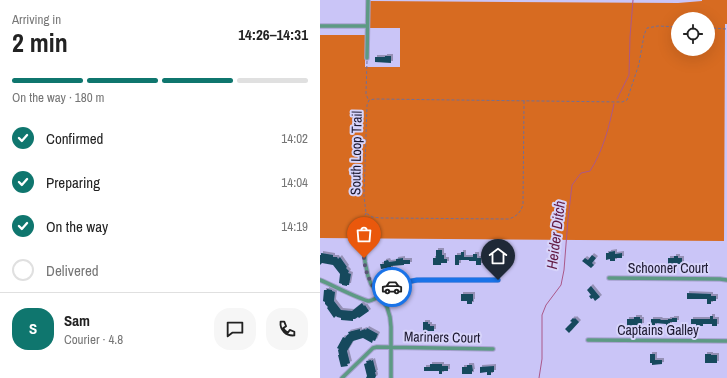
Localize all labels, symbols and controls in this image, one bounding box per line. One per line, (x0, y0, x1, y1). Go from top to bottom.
text: Arriving in (12, 11, 61, 28)
map controls (671, 12, 715, 56)
button: locate (671, 12, 715, 56)
text: 14:26–14:31 (238, 24, 308, 45)
text: 2 min (12, 25, 68, 60)
text: On the way · 180 m (12, 89, 104, 106)
street label: South Loop Trail (346, 111, 366, 195)
icon: check (12, 127, 34, 149)
text: Confirmed (46, 128, 103, 149)
text: 14:02 (281, 130, 308, 147)
icon: check (12, 171, 34, 193)
text: Preparing (46, 172, 100, 193)
text: 14:04 (281, 174, 308, 191)
water label: Heider Ditch (541, 199, 570, 270)
icon: check (12, 215, 34, 237)
text: On the way (46, 216, 108, 237)
pin (347, 217, 381, 258)
text: 14:19 (281, 218, 308, 235)
icon: bag (353, 223, 375, 245)
pin (481, 239, 515, 280)
icon: home (487, 245, 509, 267)
street label: Schooner Court (628, 259, 708, 277)
text: Delivered (46, 260, 99, 281)
courier (372, 267, 412, 307)
icon: car (381, 276, 403, 298)
button: chat (214, 308, 256, 350)
button: phone (266, 308, 308, 350)
text: Sam (64, 310, 90, 331)
text: S (29, 318, 37, 339)
street label: Captains Galley (617, 321, 699, 339)
street label: Mariners Court (404, 327, 480, 347)
text: Courier · 4.8 (64, 331, 123, 348)

